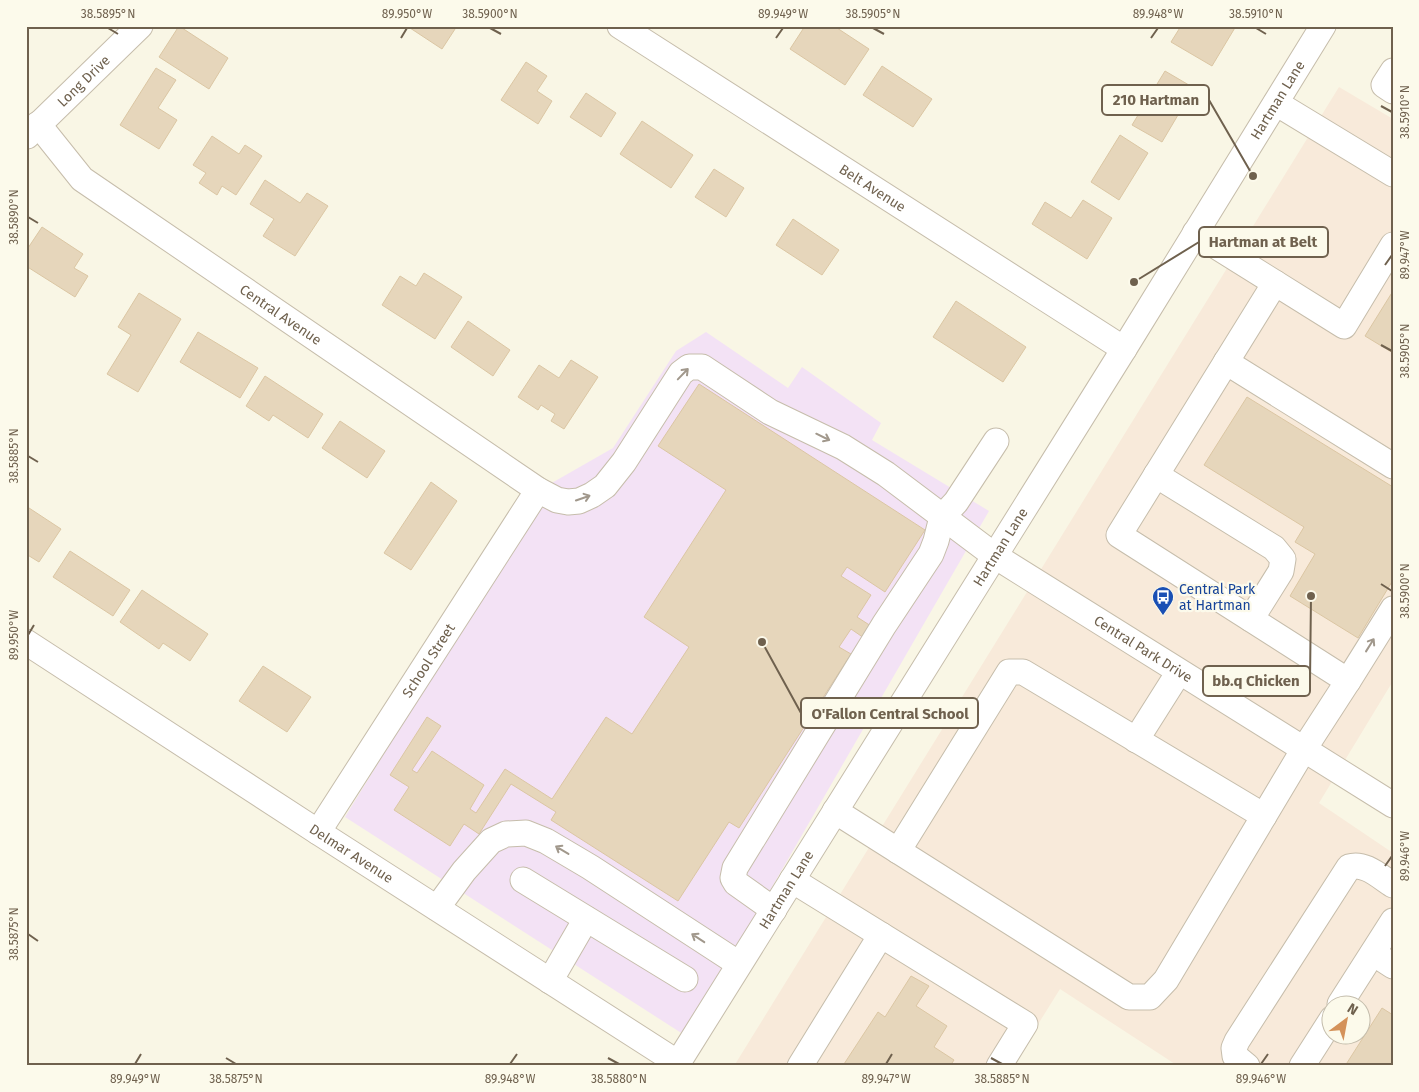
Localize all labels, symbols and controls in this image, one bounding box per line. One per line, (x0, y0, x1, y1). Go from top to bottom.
text: 38.5895°N (81, 7, 135, 21)
text: 89.950°W (382, 7, 432, 21)
text: 38.5900°N (462, 7, 518, 21)
text: 89.949°W (758, 7, 808, 21)
text: 38.5905°N (846, 7, 900, 21)
text: 89.948°W (1133, 7, 1183, 21)
text: 38.5910°N (1229, 7, 1283, 21)
street label: Long Drive (54, 51, 114, 110)
street label: Hartman Lane (1247, 57, 1308, 142)
callout: 210 Hartman (1102, 85, 1209, 115)
text: 38.5910°N (1398, 85, 1412, 139)
text: 210 Hartman (1113, 91, 1199, 109)
street label: Belt Avenue (836, 160, 909, 215)
text: 38.5890°N (7, 189, 21, 245)
callout: Hartman at Belt (1199, 227, 1328, 257)
text: 89.947°W (1398, 230, 1412, 280)
text: Hartman at Belt (1209, 233, 1317, 251)
street label: Central Avenue (237, 281, 325, 348)
text: 38.5905°N (1398, 324, 1412, 378)
one-way arrow (677, 367, 689, 380)
text: 38.5885°N (7, 428, 21, 484)
one-way arrow (815, 433, 830, 442)
one-way arrow (575, 493, 591, 503)
street label: Hartman Lane (969, 505, 1031, 589)
text: 38.5900°N (1398, 563, 1412, 619)
place label: Central Park at Hartman (1179, 581, 1256, 614)
bus stop icon: Central Park at Hartman (1151, 585, 1175, 616)
text: 89.950°W (7, 610, 21, 660)
street label: Central Park Drive (1091, 612, 1196, 686)
street label: School Street (398, 619, 459, 701)
one-way arrow (1365, 638, 1375, 652)
callout: bb.q Chicken (1203, 666, 1310, 696)
text: bb.q Chicken (1212, 672, 1300, 690)
callout: O'Fallon Central School (801, 698, 978, 728)
text: O'Fallon Central School (811, 705, 969, 723)
street label: Delmar Avenue (306, 820, 396, 886)
text: 89.946°W (1398, 831, 1412, 881)
one-way arrow (555, 845, 569, 855)
street label: Hartman Lane (755, 847, 817, 932)
text: 38.5875°N (7, 907, 21, 961)
one-way arrow (692, 933, 706, 943)
north arrow (1322, 994, 1372, 1044)
text: N (1344, 1000, 1361, 1019)
text: 89.949°W (110, 1072, 160, 1086)
text: 38.5875°N (209, 1072, 263, 1086)
text: 89.948°W (485, 1072, 535, 1086)
text: 38.5880°N (591, 1072, 647, 1086)
text: 89.947°W (861, 1072, 911, 1086)
text: 38.5885°N (974, 1072, 1030, 1086)
text: 89.946°W (1236, 1072, 1286, 1086)

